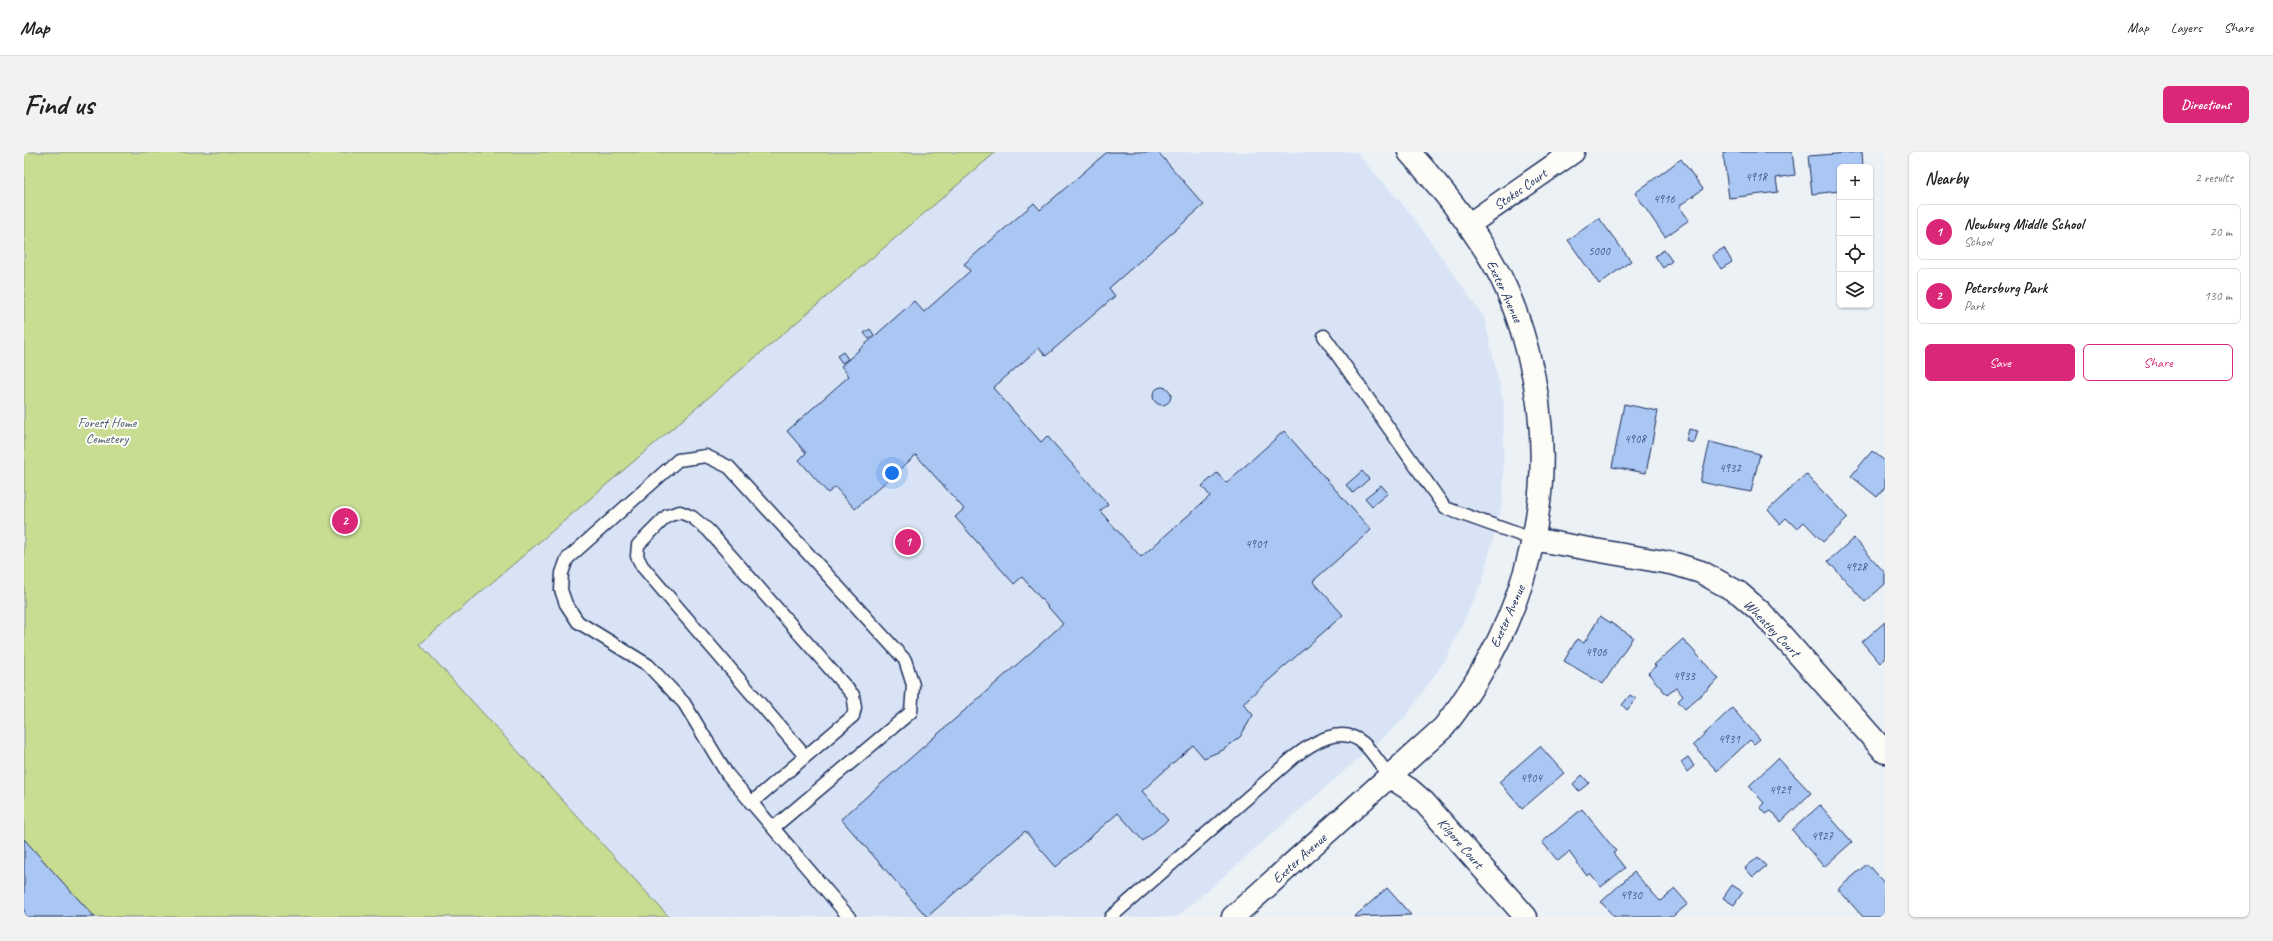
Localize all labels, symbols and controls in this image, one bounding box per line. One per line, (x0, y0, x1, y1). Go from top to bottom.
text: Map (20, 16, 50, 40)
text: Map (2127, 19, 2149, 36)
text: Layers (2171, 19, 2202, 36)
text: Share (2224, 19, 2253, 36)
button: Directions (2163, 86, 2249, 123)
text: Find us (24, 87, 94, 122)
street label: Stokes Court (1490, 164, 1551, 214)
map controls (1837, 164, 1873, 308)
button: + (1837, 164, 1873, 200)
text: Nearby (1925, 168, 1968, 189)
house number: 4918 (1745, 169, 1768, 185)
text: 2 results (2195, 170, 2233, 186)
house number: 4916 (1653, 191, 1675, 207)
button: − (1837, 200, 1873, 236)
text: Newburg Middle School (1964, 215, 2083, 234)
text: 1 (1936, 224, 1942, 240)
text: 20 m (2210, 224, 2232, 240)
text: School (1964, 234, 1992, 250)
button: locate (1837, 236, 1873, 272)
house number: 5000 (1588, 243, 1611, 259)
street label: Exeter Avenue (1483, 257, 1527, 326)
button: layers (1837, 272, 1873, 308)
text: Petersburg Park (1964, 279, 2047, 298)
text: 2 (1936, 288, 1942, 304)
text: 130 m (2204, 288, 2232, 304)
text: Park (1964, 298, 1985, 314)
button: Save (1925, 344, 2075, 381)
button: Share (2083, 344, 2233, 381)
park label: Forest Home Cemetery (78, 414, 138, 447)
house number: 4908 (1624, 431, 1647, 447)
house number: 4932 (1719, 460, 1742, 476)
your location (882, 463, 902, 483)
pin: 2 (332, 506, 358, 536)
pin: 1 (895, 527, 921, 557)
house number: 4901 (1245, 536, 1267, 552)
house number: 4928 (1845, 559, 1868, 575)
street label: Exeter Avenue (1486, 581, 1529, 650)
street label: Wheatley Court (1740, 596, 1805, 662)
house number: 4906 (1585, 644, 1607, 660)
house number: 4933 (1673, 668, 1696, 684)
house number: 4931 (1718, 731, 1740, 747)
house number: 4904 (1520, 770, 1543, 786)
house number: 4929 (1769, 782, 1792, 798)
street label: Kilgore Court (1434, 815, 1488, 873)
house number: 4927 (1811, 828, 1833, 844)
street label: Exeter Avenue (1269, 829, 1331, 887)
house number: 4930 (1620, 887, 1643, 903)

